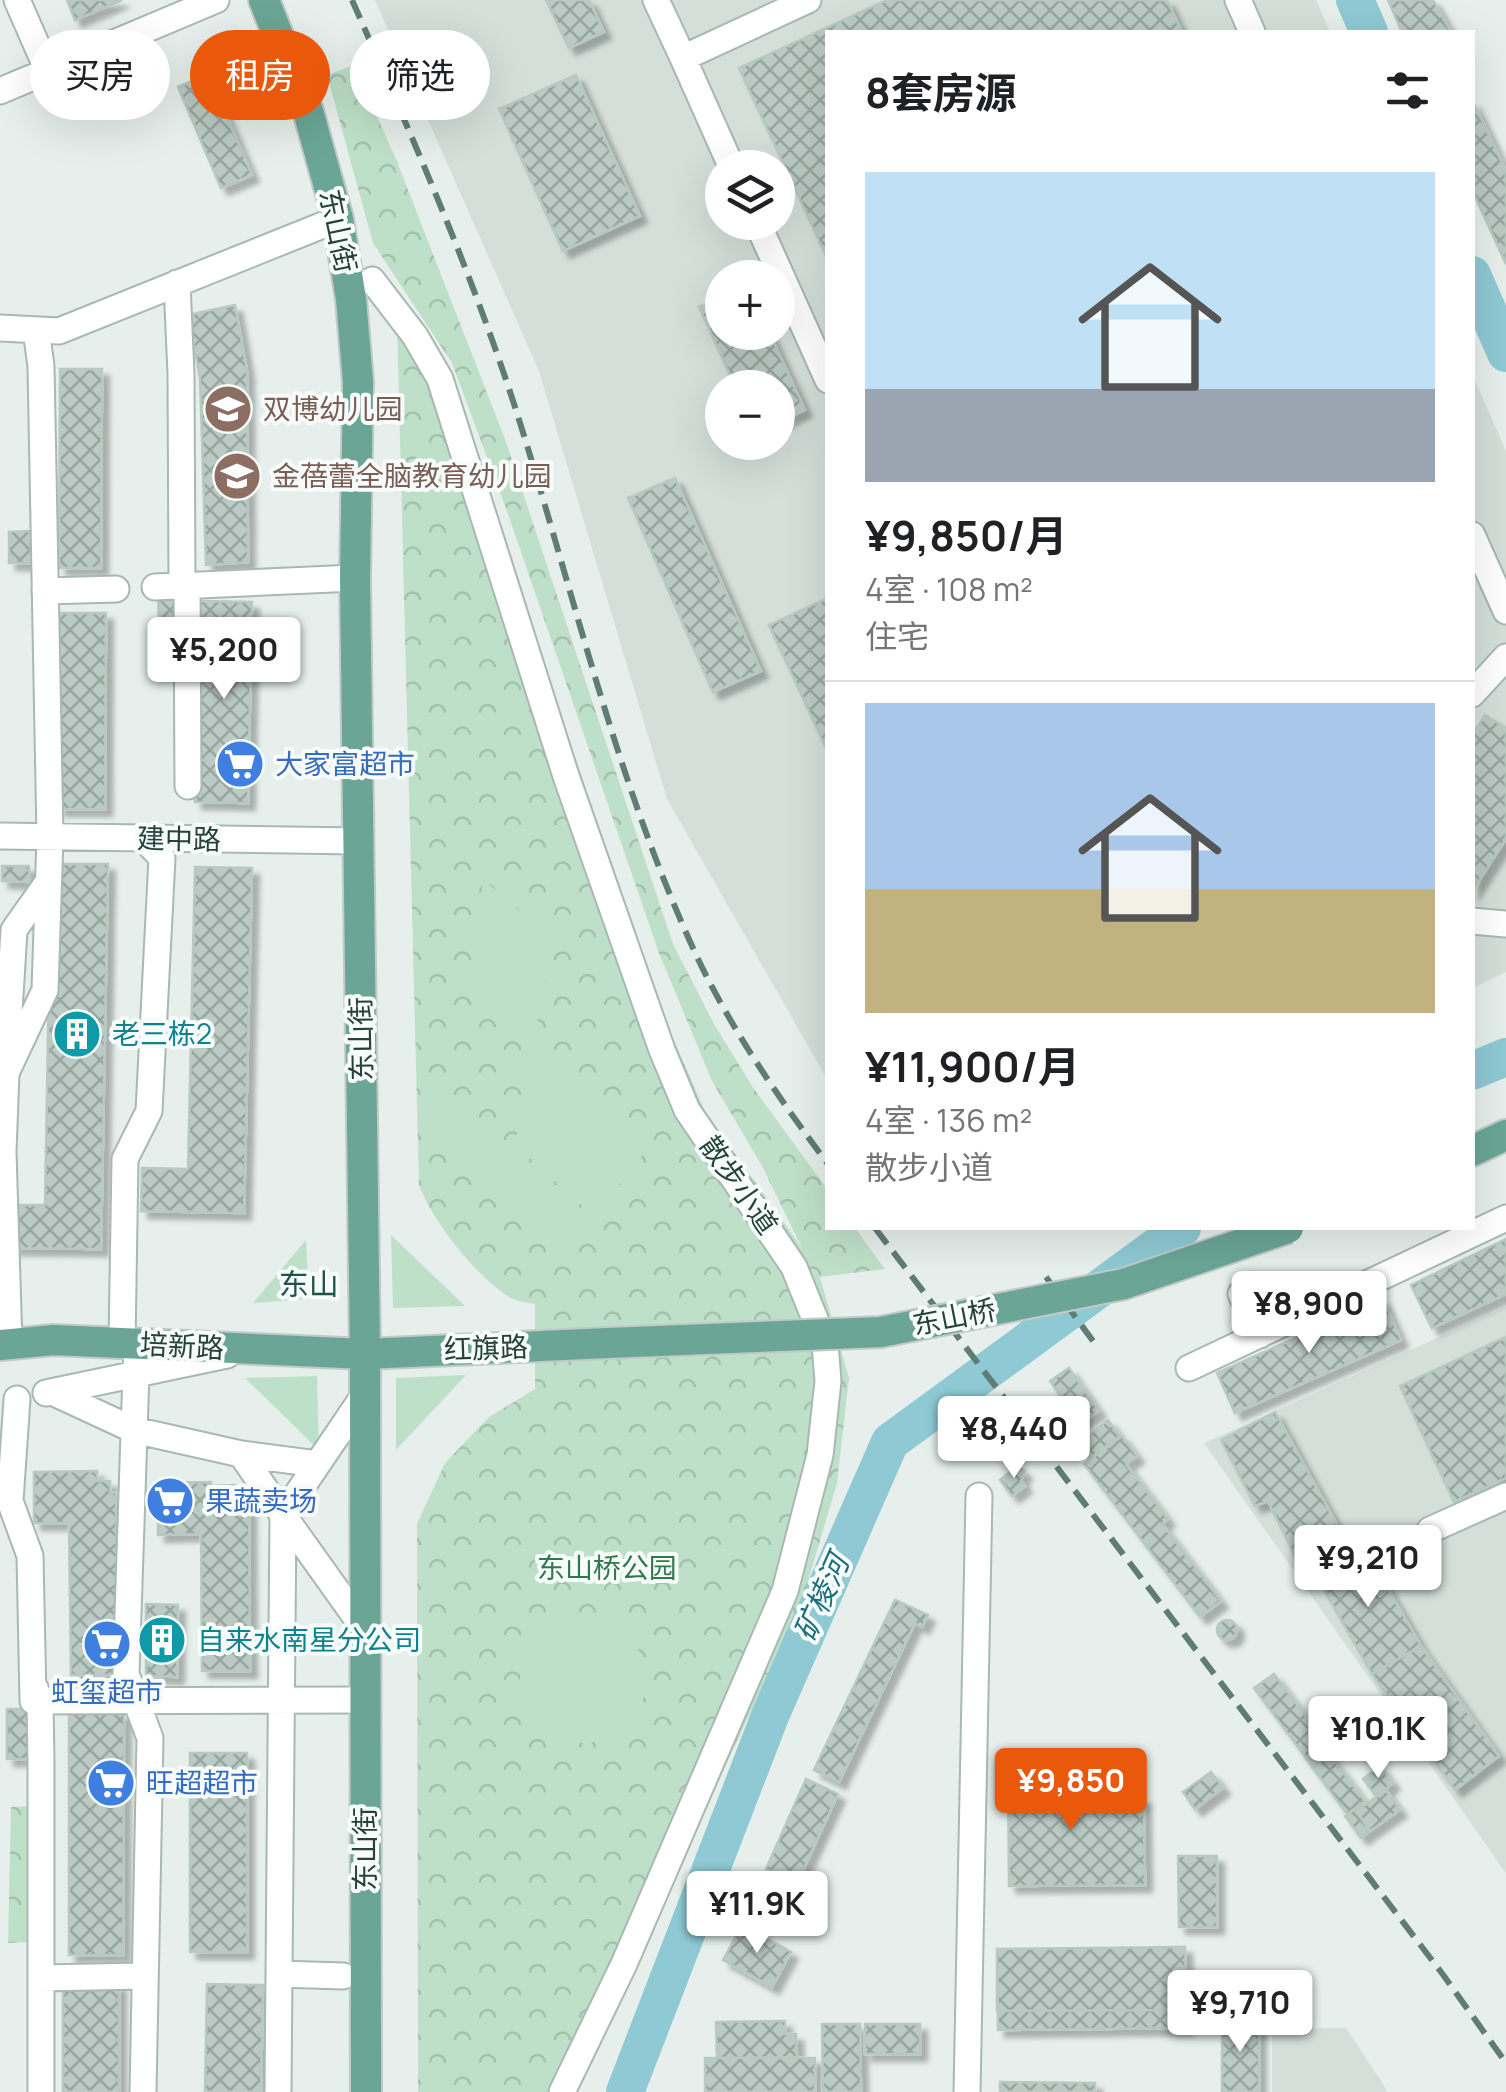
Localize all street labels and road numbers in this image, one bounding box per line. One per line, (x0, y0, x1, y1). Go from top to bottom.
street label: 东山街 (312, 186, 366, 276)
street label: 建中路 (137, 818, 221, 858)
street label: 东山街 (340, 997, 380, 1081)
street label: 散步小道 (692, 1128, 788, 1241)
street label: 东山桥 (909, 1289, 999, 1343)
street label: 培新路 (139, 1324, 225, 1366)
street label: 红旗路 (443, 1327, 529, 1367)
street label: 东山街 (345, 1807, 383, 1891)

